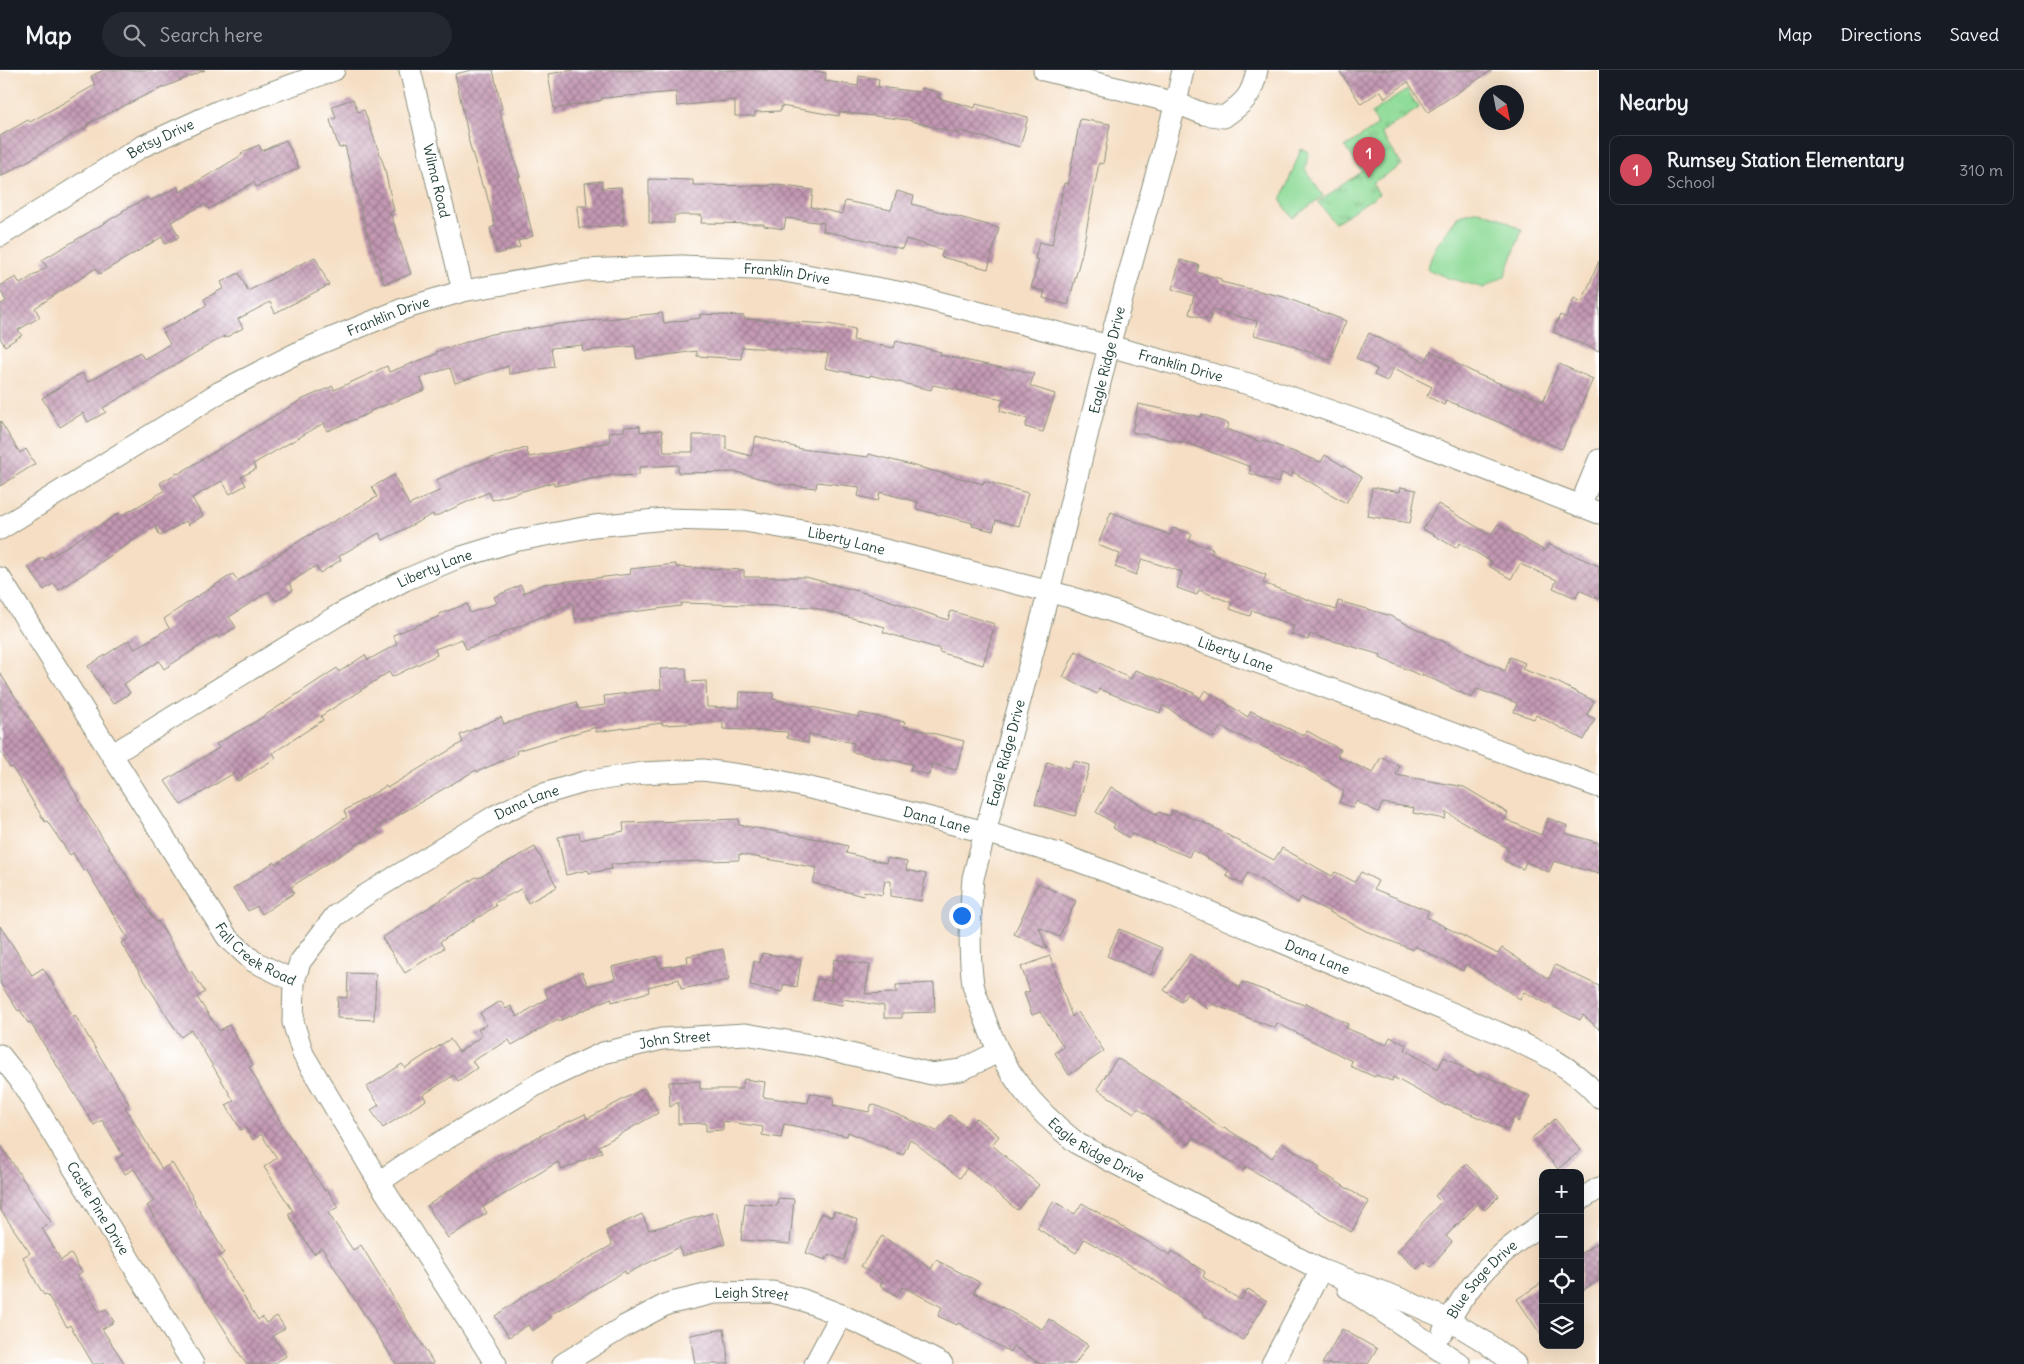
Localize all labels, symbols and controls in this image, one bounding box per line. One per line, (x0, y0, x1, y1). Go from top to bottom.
search box (102, 12, 452, 57)
text: Map (25, 20, 72, 50)
icon: search (120, 21, 148, 49)
text: Search here (160, 23, 263, 47)
text: Map (1777, 23, 1812, 46)
text: Directions (1840, 23, 1922, 46)
text: Saved (1950, 23, 1999, 46)
north arrow (1479, 85, 1524, 130)
text: Nearby (1619, 89, 1689, 116)
street label: Betsy Drive (124, 115, 197, 163)
pin: 1 (1353, 137, 1385, 178)
street label: Wilma Road (419, 142, 454, 220)
text: Rumsey Station Elementary (1667, 148, 1904, 172)
text: 1 (1633, 160, 1639, 180)
text: 310 m (1959, 160, 2003, 180)
text: School (1667, 172, 1715, 192)
street label: Franklin Drive (743, 260, 831, 288)
street label: Franklin Drive (344, 293, 432, 340)
street label: Eagle Ridge Drive (1085, 305, 1129, 415)
street label: Franklin Drive (1136, 345, 1225, 386)
street label: Liberty Lane (806, 523, 887, 559)
street label: Liberty Lane (394, 545, 474, 591)
street label: Liberty Lane (1195, 632, 1276, 676)
street label: Eagle Ridge Drive (983, 698, 1029, 808)
street label: Dana Lane (492, 781, 561, 824)
street label: Dana Lane (902, 803, 972, 837)
your location (949, 903, 975, 929)
street label: Fall Creek Road (211, 919, 299, 990)
street label: Dana Lane (1282, 936, 1352, 979)
street label: John Street (637, 1027, 711, 1053)
street label: Eagle Ridge Drive (1044, 1114, 1148, 1186)
street label: Castle Pine Drive (63, 1158, 133, 1258)
map controls (1539, 1169, 1584, 1349)
button: + (1539, 1169, 1584, 1214)
button: − (1539, 1214, 1584, 1259)
street label: Blue Sage Drive (1443, 1236, 1521, 1322)
button: locate (1539, 1259, 1584, 1304)
street label: Leigh Street (714, 1283, 791, 1305)
button: layers (1539, 1304, 1584, 1349)

